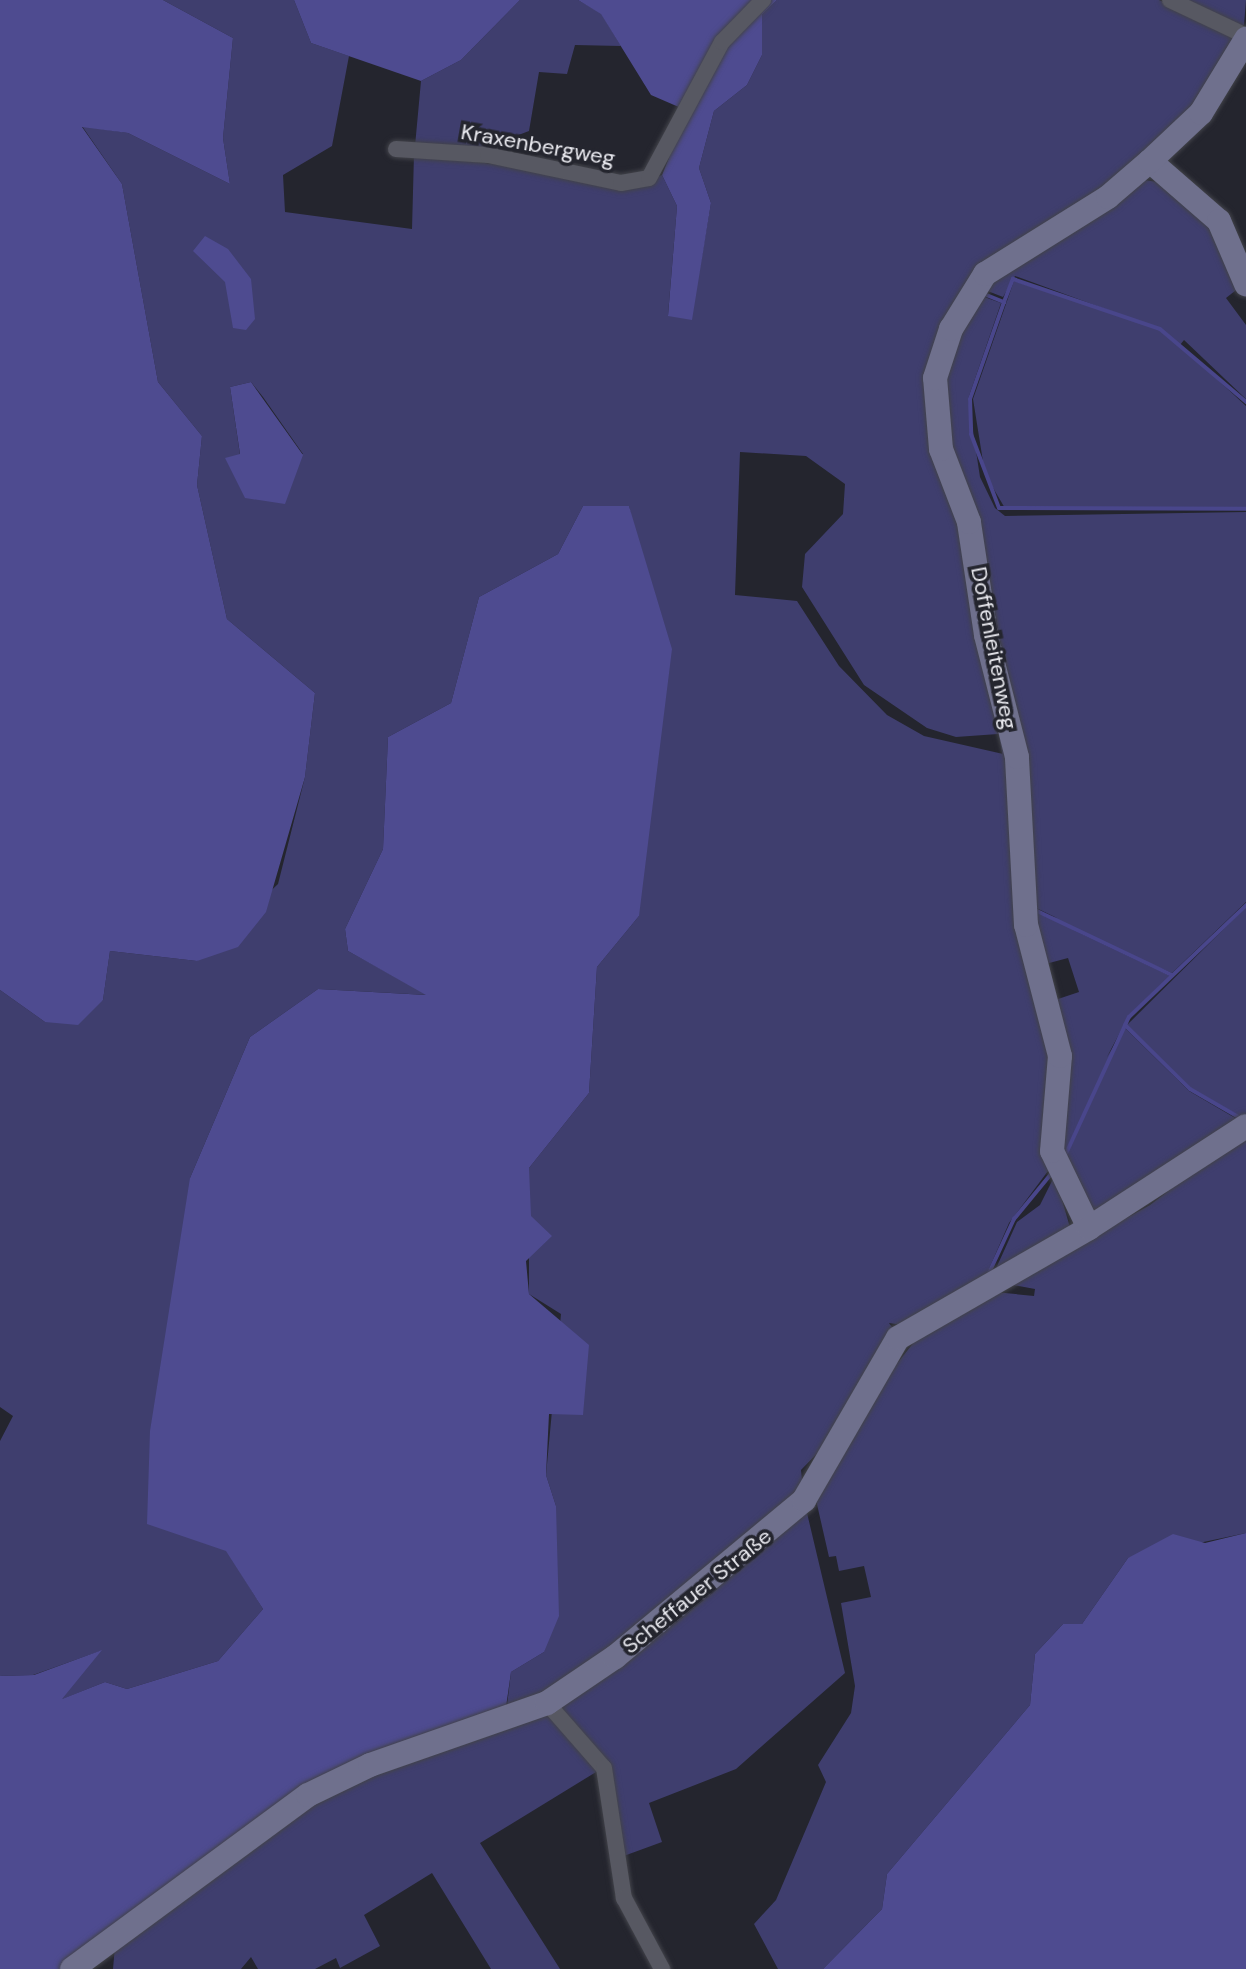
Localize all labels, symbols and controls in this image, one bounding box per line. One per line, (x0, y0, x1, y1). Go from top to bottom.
street label: Kraxenbergweg (459, 118, 617, 172)
street label: Doffenleitenweg (965, 564, 1023, 732)
street label: Scheffauer Straße (617, 1523, 777, 1659)

